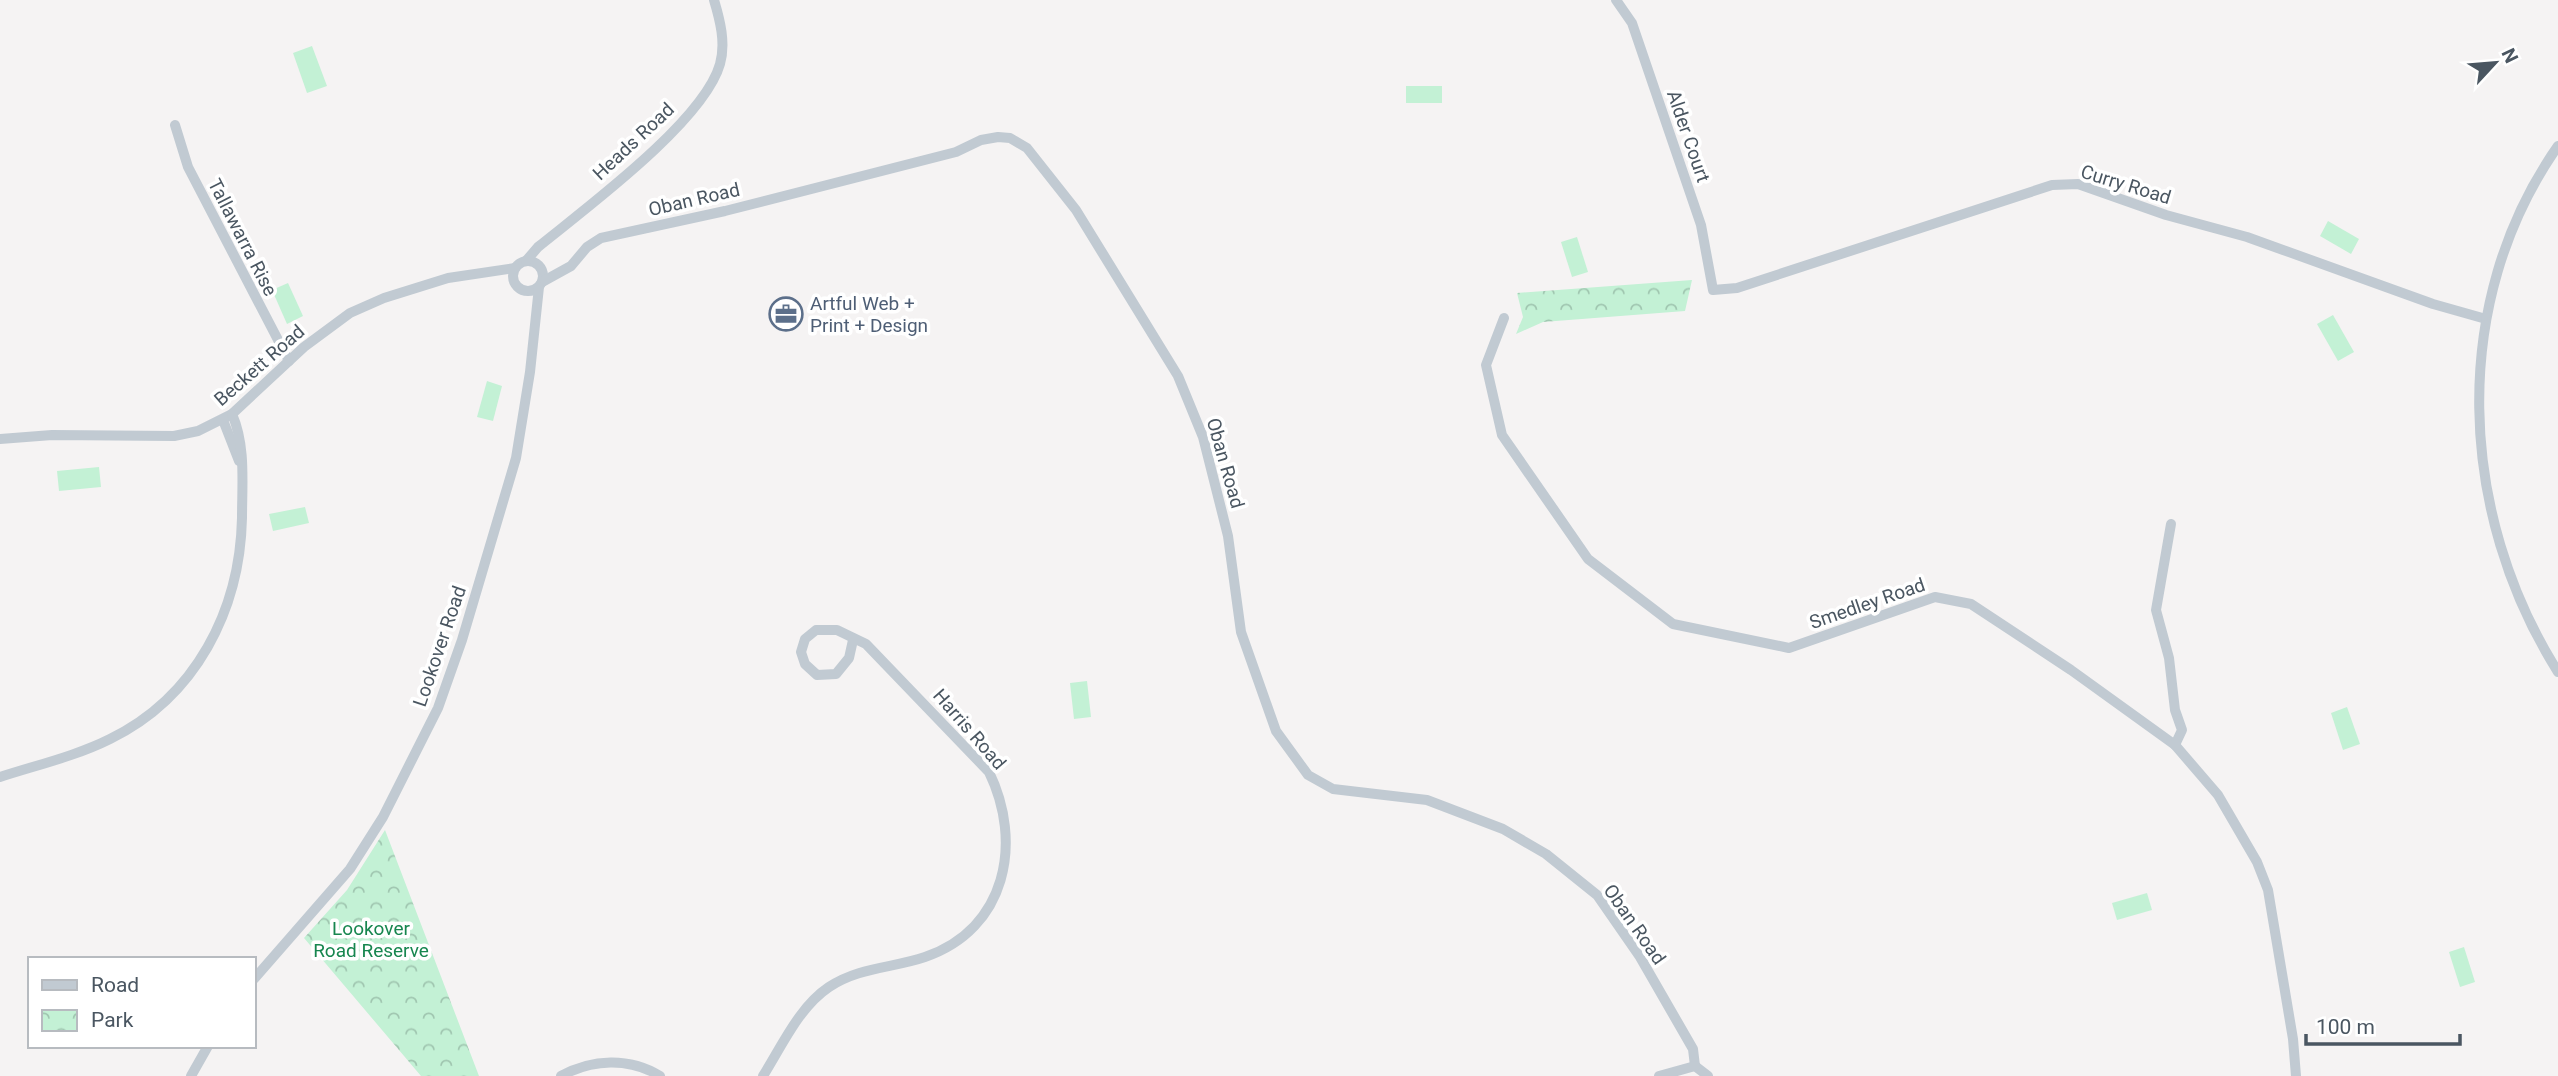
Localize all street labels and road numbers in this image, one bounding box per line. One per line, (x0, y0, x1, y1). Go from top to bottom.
street label: Alder Court (1662, 87, 1715, 185)
street label: Heads Road (588, 98, 679, 185)
street label: Curry Road (2078, 160, 2174, 209)
street label: Tallawarra Rise (203, 175, 282, 300)
street label: Oban Road (646, 178, 742, 221)
street label: Beckett Road (209, 320, 309, 411)
street label: Oban Road (1202, 415, 1249, 511)
street label: Smedley Road (1806, 573, 1928, 634)
street label: Lookover Road (408, 583, 471, 710)
street label: Harris Road (928, 684, 1011, 774)
street label: Oban Road (1599, 880, 1671, 969)

